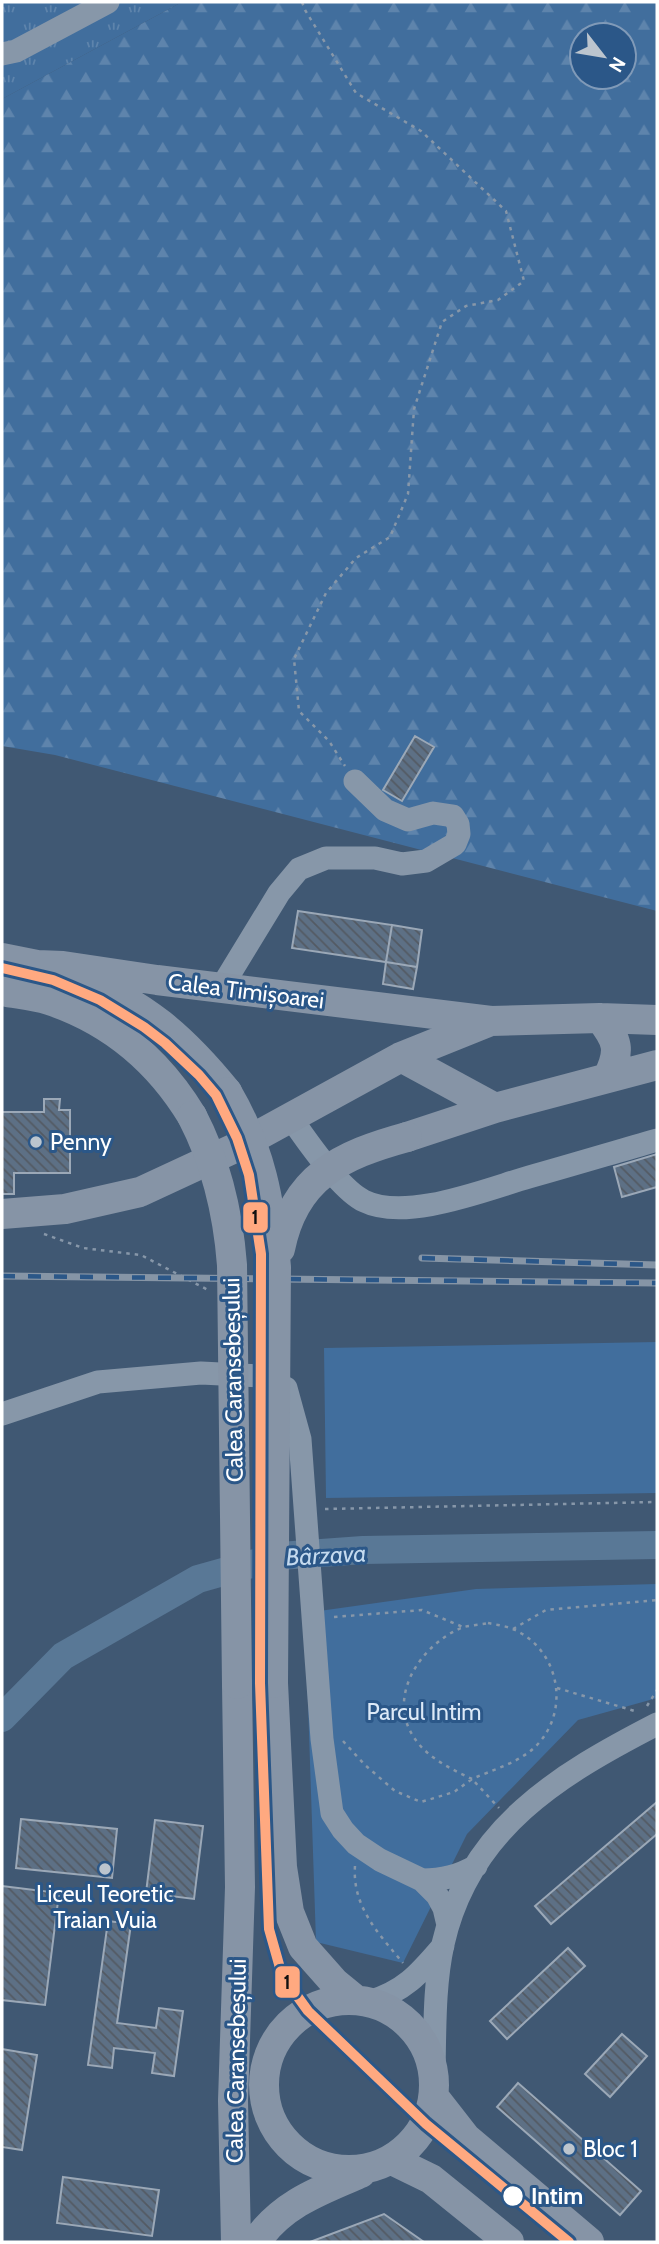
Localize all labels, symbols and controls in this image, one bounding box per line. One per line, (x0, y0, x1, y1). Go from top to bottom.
north arrow (568, 21, 638, 91)
text: N (604, 53, 630, 76)
street label: Calea Timișoarei (166, 968, 326, 1015)
place label: Penny (50, 1128, 112, 1156)
marker: Penny (28, 1134, 44, 1150)
line badge: 1 (242, 1201, 269, 1234)
text: 1 (251, 1206, 259, 1229)
street label: Calea Caransebeșului (217, 1278, 250, 1482)
water label: Bârzava (285, 1538, 367, 1572)
park label: Parcul Intim (366, 1698, 482, 1726)
marker: Liceul Teoretic Traian Vuia (97, 1861, 113, 1877)
place label: Liceul Teoretic Traian Vuia (36, 1880, 174, 1934)
street label: Calea Caransebeșului (220, 1959, 253, 2163)
line badge: 1 (274, 1965, 301, 1999)
text: 1 (283, 1971, 291, 1994)
place label: Bloc 1 (583, 2135, 638, 2163)
marker: Bloc 1 (561, 2141, 577, 2157)
place label: Intim (531, 2182, 583, 2210)
marker: Intim (501, 2184, 525, 2208)

